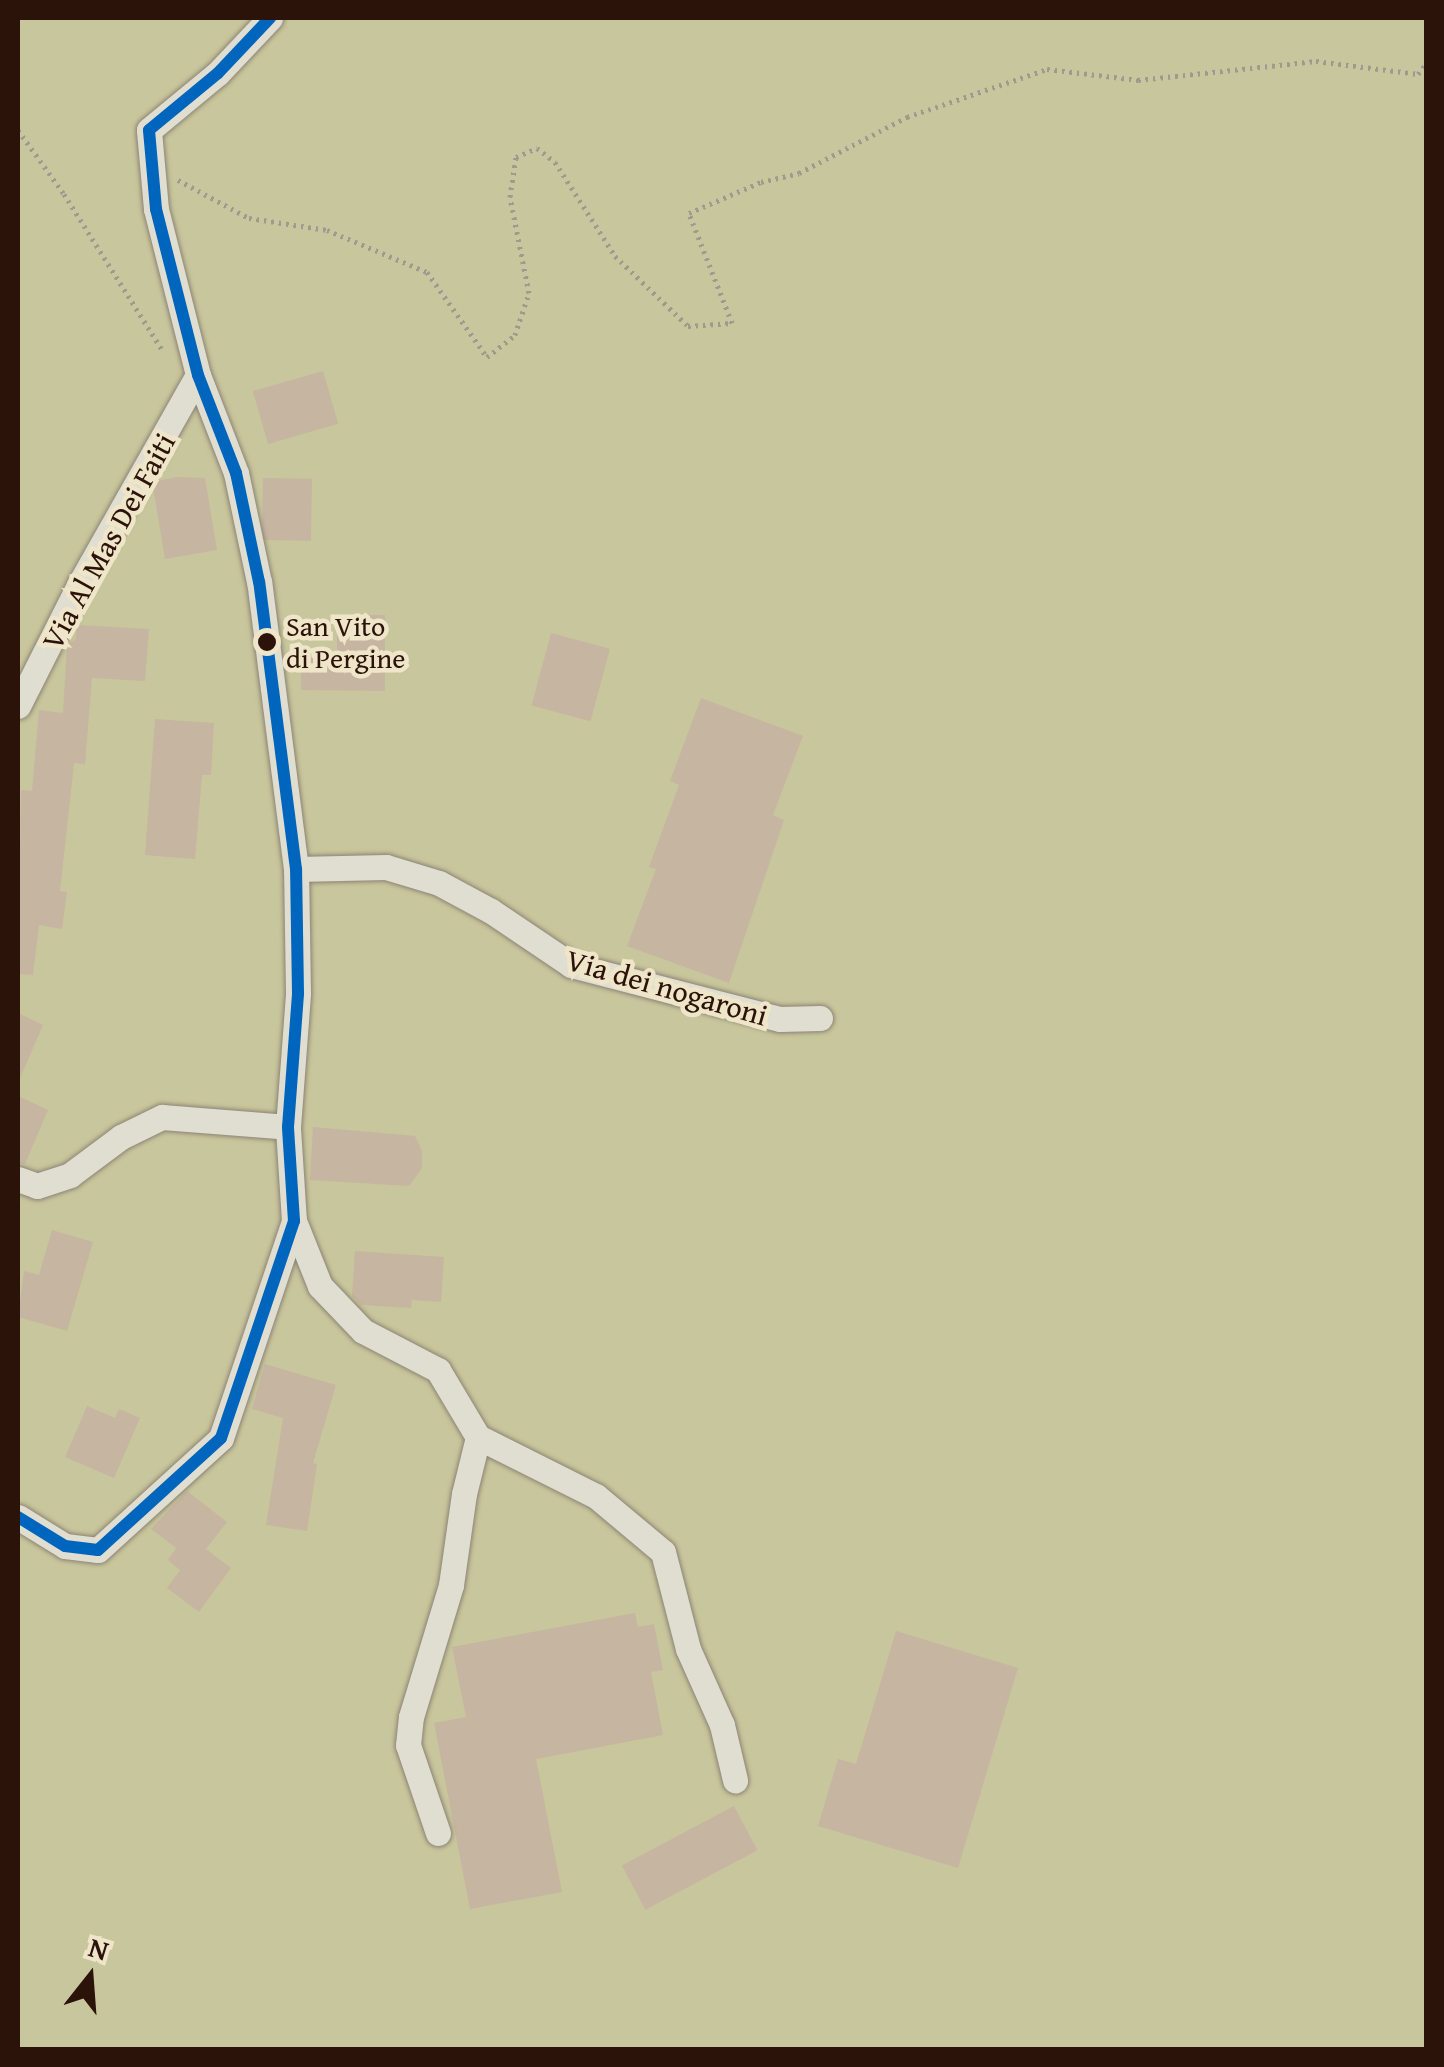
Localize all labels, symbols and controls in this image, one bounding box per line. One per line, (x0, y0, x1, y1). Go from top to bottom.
street label: Via Al Mas Dei Faiti (34, 427, 182, 655)
place label: San Vito di Pergine (286, 609, 405, 675)
marker: San Vito di Pergine (257, 632, 277, 652)
street label: Via dei nogaroni (562, 941, 772, 1033)
text: N (84, 1925, 114, 1970)
north arrow (40, 1927, 140, 2027)

